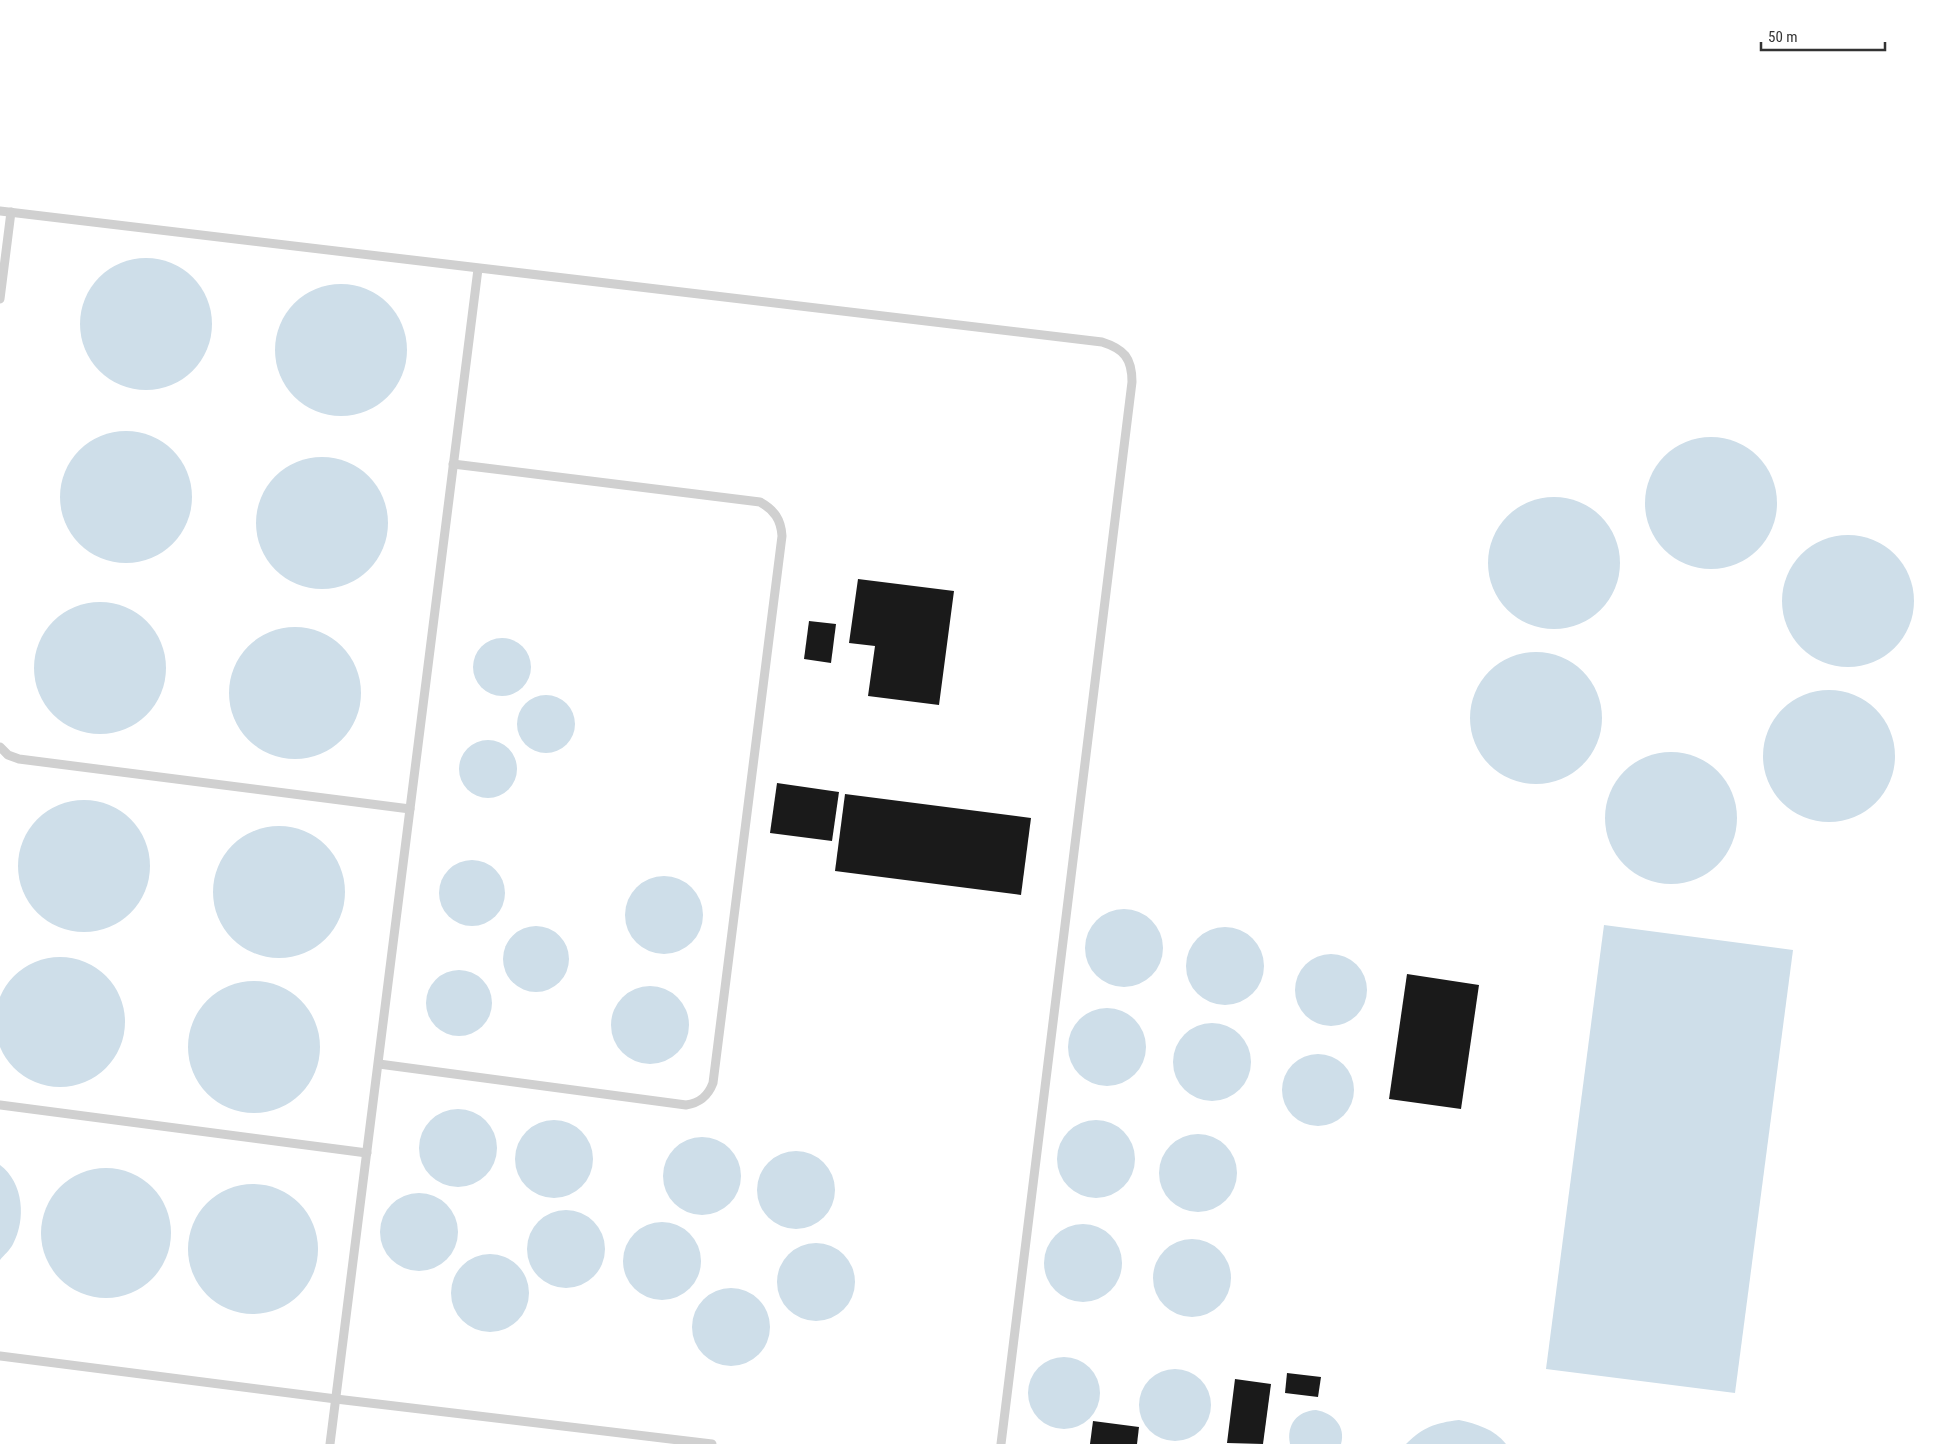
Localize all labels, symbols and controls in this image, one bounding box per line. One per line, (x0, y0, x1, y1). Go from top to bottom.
scale bar (1761, 20, 1885, 52)
text: 50 m (1768, 28, 1798, 46)

